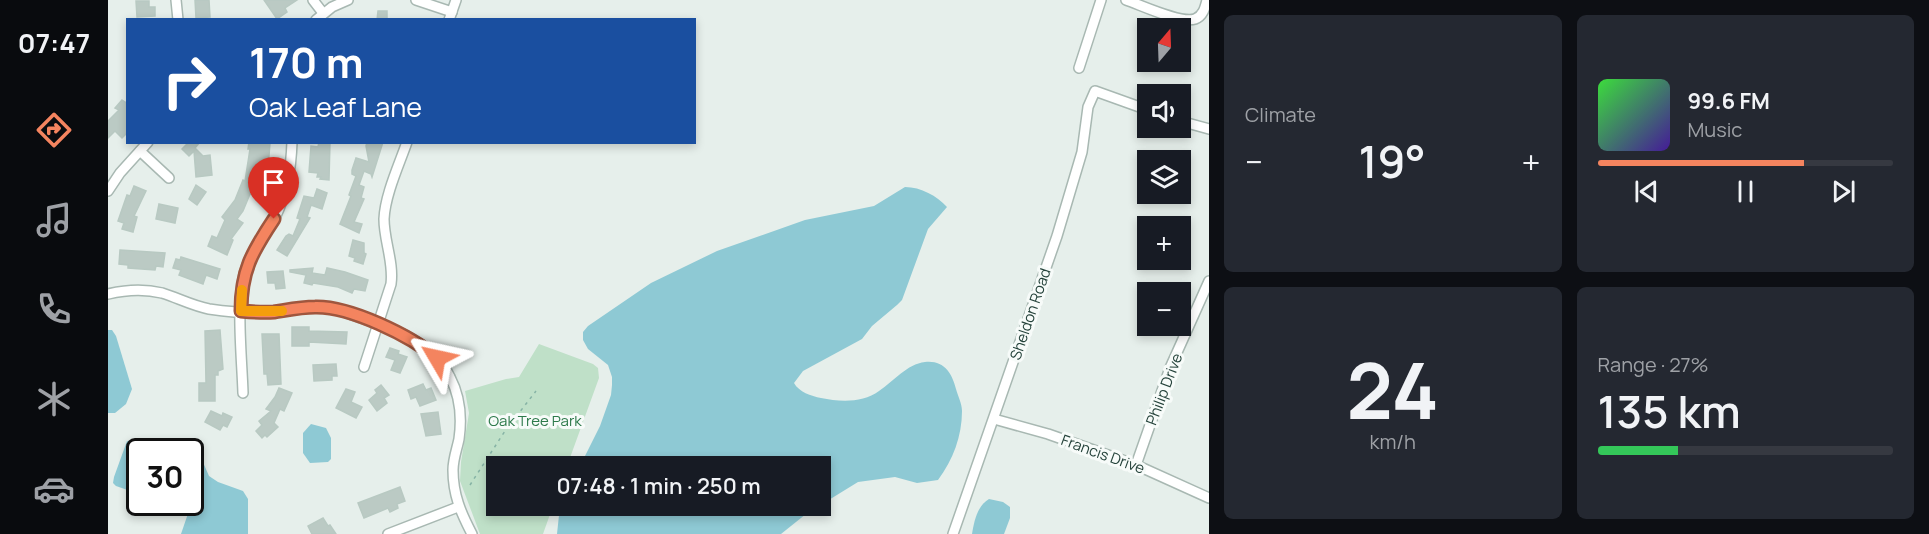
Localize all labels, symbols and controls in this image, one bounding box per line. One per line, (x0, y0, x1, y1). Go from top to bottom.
north arrow (1137, 18, 1191, 72)
map controls (1137, 18, 1191, 336)
text: 07:47 (18, 24, 90, 61)
text: 170 m (249, 33, 364, 91)
icon: right (150, 42, 228, 120)
button: sound (1137, 84, 1191, 138)
text: 99.6 FM (1688, 86, 1770, 116)
text: Oak Leaf Lane (249, 88, 422, 125)
text: Climate (1245, 101, 1316, 128)
icon: directions (33, 109, 75, 151)
text: Music (1688, 116, 1742, 143)
text: 19° (1359, 130, 1426, 192)
text: − (1245, 139, 1263, 184)
text: + (1521, 139, 1540, 184)
button: layers (1137, 150, 1191, 204)
pin (248, 157, 299, 219)
icon: arrive (257, 166, 290, 199)
icon: previous (1630, 175, 1663, 208)
icon: pause (1729, 175, 1762, 208)
icon: next (1827, 175, 1860, 208)
icon: music (33, 199, 75, 241)
button: + (1137, 216, 1191, 270)
street label: Sheldon Road (1005, 265, 1055, 363)
button: − (1137, 282, 1191, 336)
icon: phone (33, 288, 75, 330)
position arrow (405, 326, 469, 390)
text: 24 (1347, 336, 1439, 442)
street label: Philip Drive (1141, 350, 1187, 428)
text: Range · 27% (1598, 351, 1709, 378)
icon: climate (33, 378, 75, 420)
text: 135 km (1598, 380, 1741, 442)
park label: Oak Tree Park (488, 410, 582, 431)
text: km/h (1369, 428, 1416, 455)
street label: Francis Drive (1058, 429, 1148, 479)
speed limit sign: 30 (126, 438, 204, 516)
icon: car (33, 468, 75, 510)
text: 07:48 · 1 min · 250 m (556, 471, 761, 501)

